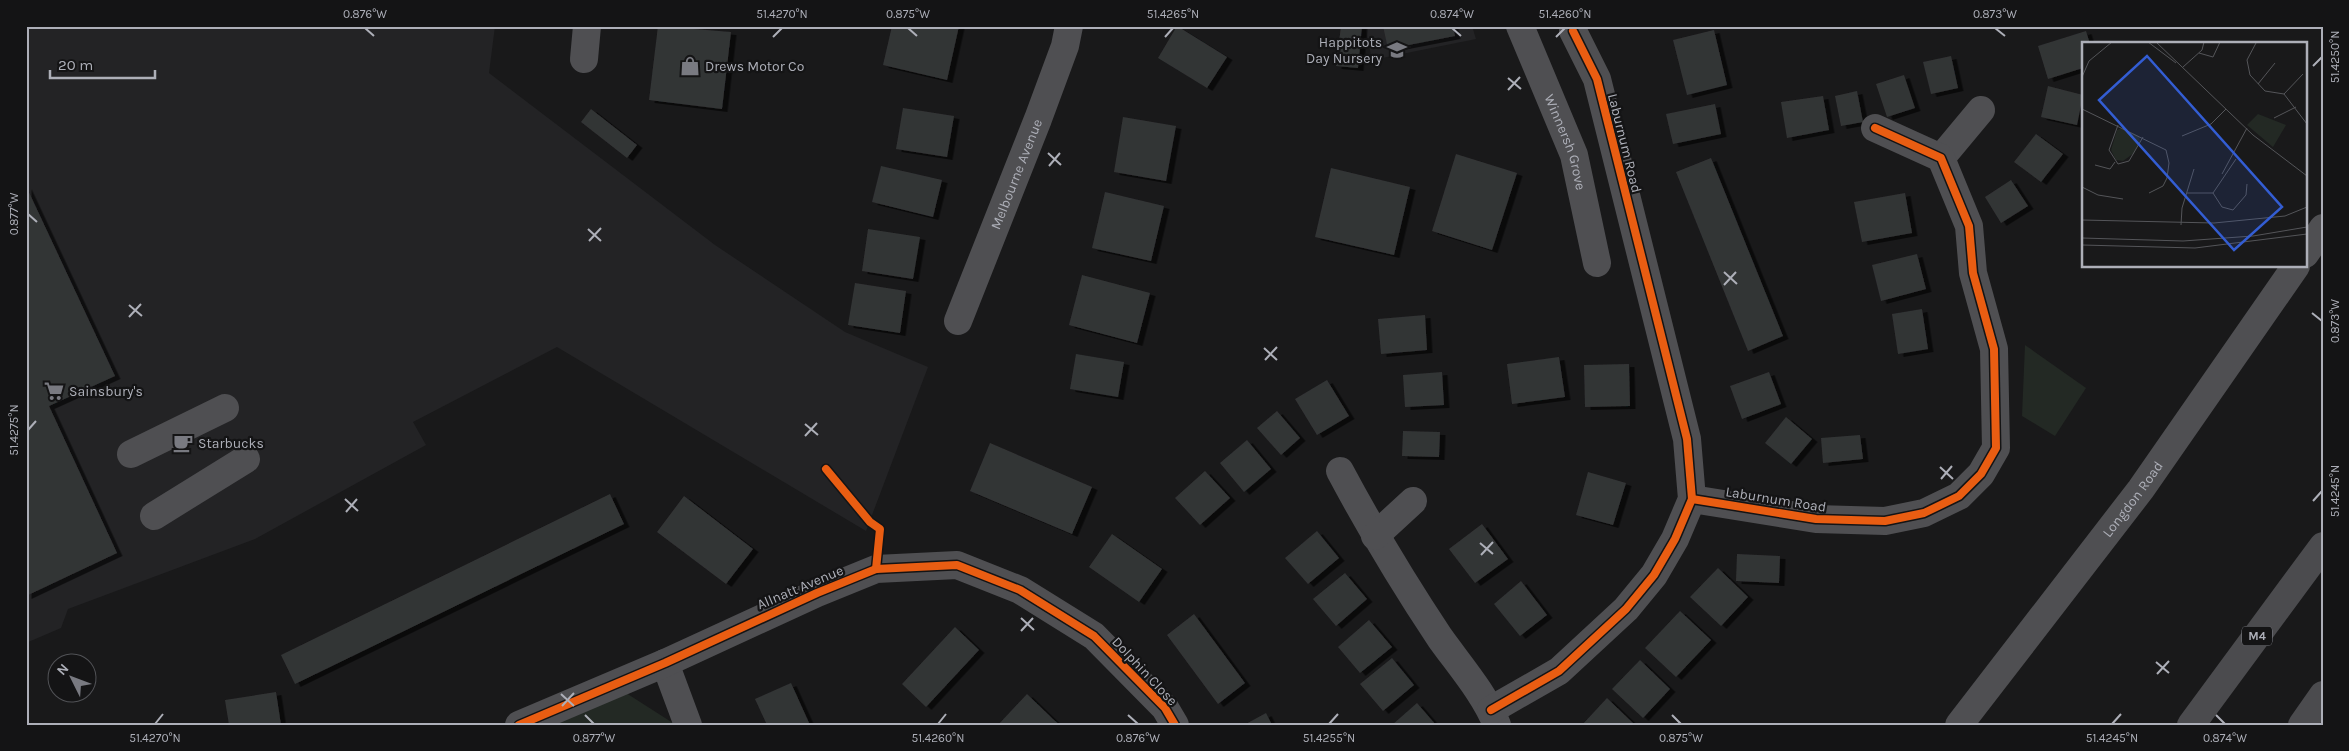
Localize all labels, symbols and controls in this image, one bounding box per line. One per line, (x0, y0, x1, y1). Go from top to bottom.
text: 0.876°W (343, 7, 387, 21)
text: 51.4270°N (756, 7, 808, 21)
text: 0.875°W (886, 7, 930, 21)
text: 51.4265°N (1147, 7, 1199, 21)
text: 0.874°W (1430, 7, 1474, 21)
text: 51.4260°N (1539, 7, 1591, 21)
text: 0.873°W (1973, 7, 2017, 21)
text: 51.4250°N (2328, 31, 2342, 83)
place label: Happitots Day Nursery (1306, 34, 1382, 67)
school or university icon: Happitots Day Nursery (1386, 39, 1408, 61)
inset map (2082, 42, 2306, 268)
scale bar (50, 48, 155, 80)
shop icon: Drews Motor Co (679, 55, 701, 77)
text: 20 m (58, 56, 93, 74)
place label: Drews Motor Co (705, 58, 804, 75)
street label: Winnersh Grove (1540, 92, 1589, 192)
street label: Laburnum Road (1604, 92, 1645, 195)
street label: Melbourne Avenue (987, 116, 1046, 232)
text: 0.877°W (7, 192, 21, 235)
text: 0.873°W (2328, 299, 2342, 343)
supermarket icon: Sainsbury's (43, 380, 65, 402)
place label: Sainsbury's (69, 383, 143, 400)
text: 51.4275°N (7, 404, 21, 456)
cafe icon: Starbucks (172, 432, 194, 454)
place label: Starbucks (198, 435, 264, 452)
street label: Longdon Road (2099, 458, 2167, 541)
text: 51.4245°N (2328, 465, 2342, 517)
street label: Laburnum Road (1724, 483, 1827, 516)
street label: Allnatt Avenue (755, 562, 846, 613)
road number: M4 (2242, 626, 2272, 646)
street label: Dolphin Close (1108, 633, 1181, 709)
north arrow (48, 654, 98, 704)
text: N (53, 660, 72, 679)
text: 51.4270°N (129, 731, 181, 745)
text: 0.877°W (573, 731, 616, 745)
text: 51.4260°N (912, 731, 964, 745)
text: 0.876°W (1116, 731, 1160, 745)
text: 51.4255°N (1303, 731, 1355, 745)
text: 0.875°W (1659, 731, 1703, 745)
text: 51.4245°N (2086, 731, 2138, 745)
text: 0.874°W (2203, 731, 2247, 745)

